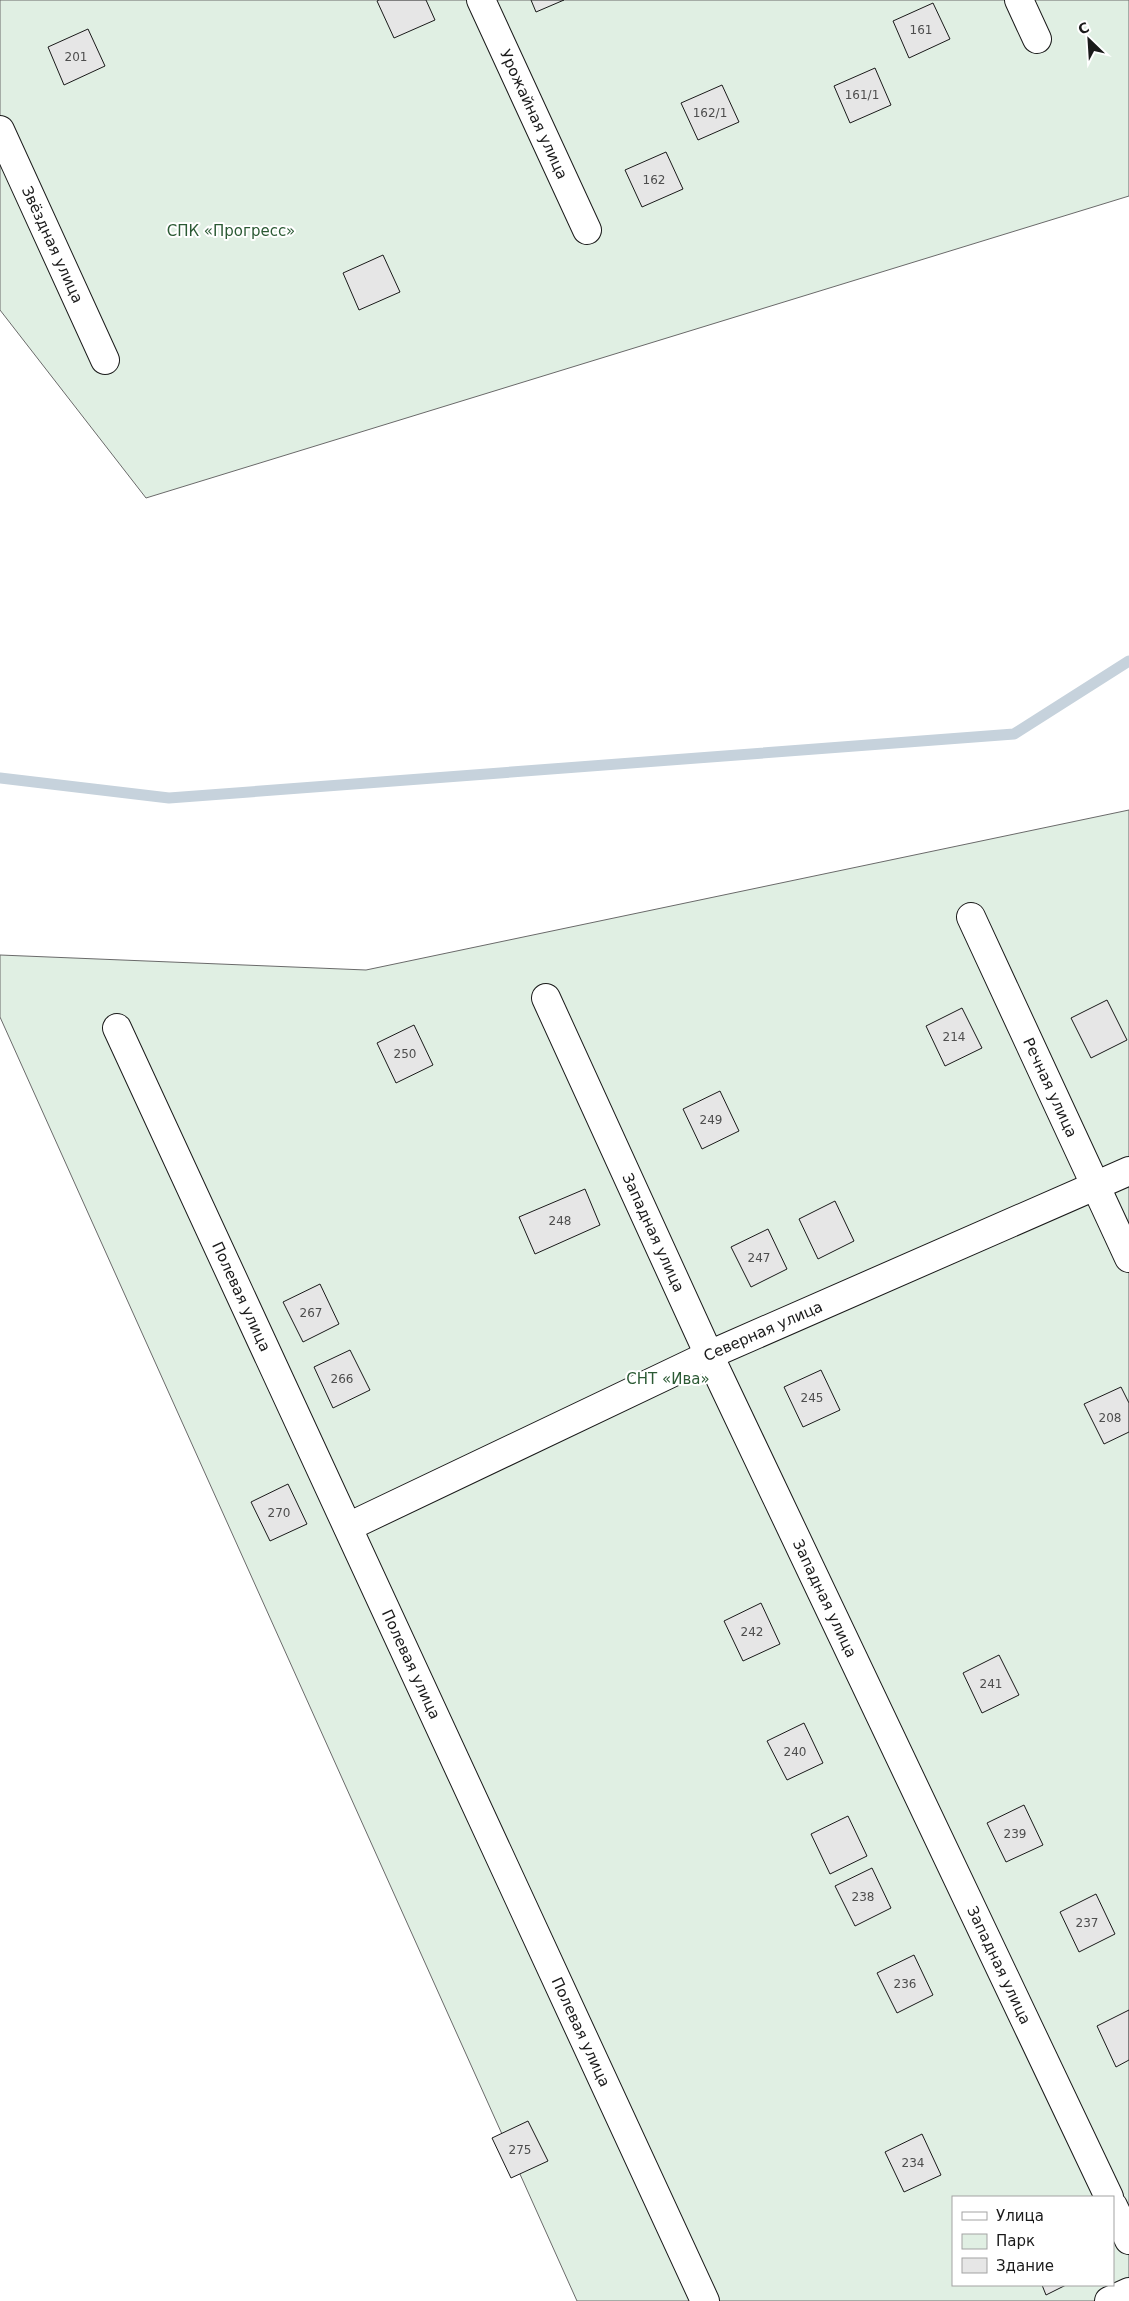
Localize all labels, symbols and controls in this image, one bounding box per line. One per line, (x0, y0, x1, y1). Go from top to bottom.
north arrow (1064, 15, 1114, 65)
text: С (1075, 19, 1092, 38)
house number: 161 (910, 23, 932, 37)
street label: Урожайная улица (496, 47, 571, 182)
house number: 201 (65, 50, 87, 64)
house number: 161/1 (845, 88, 879, 102)
house number: 162/1 (693, 106, 727, 120)
house number: 162 (643, 173, 665, 187)
street label: Звёздная улица (18, 183, 87, 306)
park label: СПК «Прогресс» (167, 222, 295, 240)
house number: 214 (943, 1030, 965, 1044)
street label: Речная улица (1019, 1035, 1081, 1140)
house number: 250 (394, 1047, 416, 1061)
house number: 249 (700, 1113, 722, 1127)
street label: Западная улица (618, 1170, 688, 1295)
house number: 248 (549, 1214, 571, 1228)
street label: Полевая улица (208, 1239, 274, 1354)
house number: 247 (748, 1251, 770, 1265)
street label: Северная улица (701, 1297, 825, 1365)
house number: 267 (300, 1306, 322, 1320)
park label: СНТ «Ива» (626, 1370, 710, 1388)
house number: 266 (331, 1372, 353, 1386)
house number: 245 (801, 1391, 823, 1405)
house number: 208 (1099, 1411, 1121, 1425)
house number: 270 (268, 1506, 290, 1520)
street label: Западная улица (789, 1536, 860, 1660)
street label: Полевая улица (378, 1607, 444, 1722)
house number: 242 (741, 1625, 763, 1639)
house number: 241 (980, 1677, 1002, 1691)
house number: 240 (784, 1745, 806, 1759)
house number: 239 (1004, 1827, 1026, 1841)
house number: 238 (852, 1890, 874, 1904)
street label: Западная улица (963, 1903, 1035, 2027)
house number: 237 (1076, 1916, 1098, 1930)
street label: Полевая улица (548, 1974, 614, 2090)
house number: 236 (894, 1977, 916, 1991)
house number: 275 (509, 2143, 531, 2157)
house number: 234 (902, 2156, 924, 2170)
legend (952, 2196, 1114, 2286)
text: Улица (996, 2207, 1044, 2225)
text: Парк (996, 2232, 1035, 2250)
text: Здание (996, 2257, 1054, 2275)

